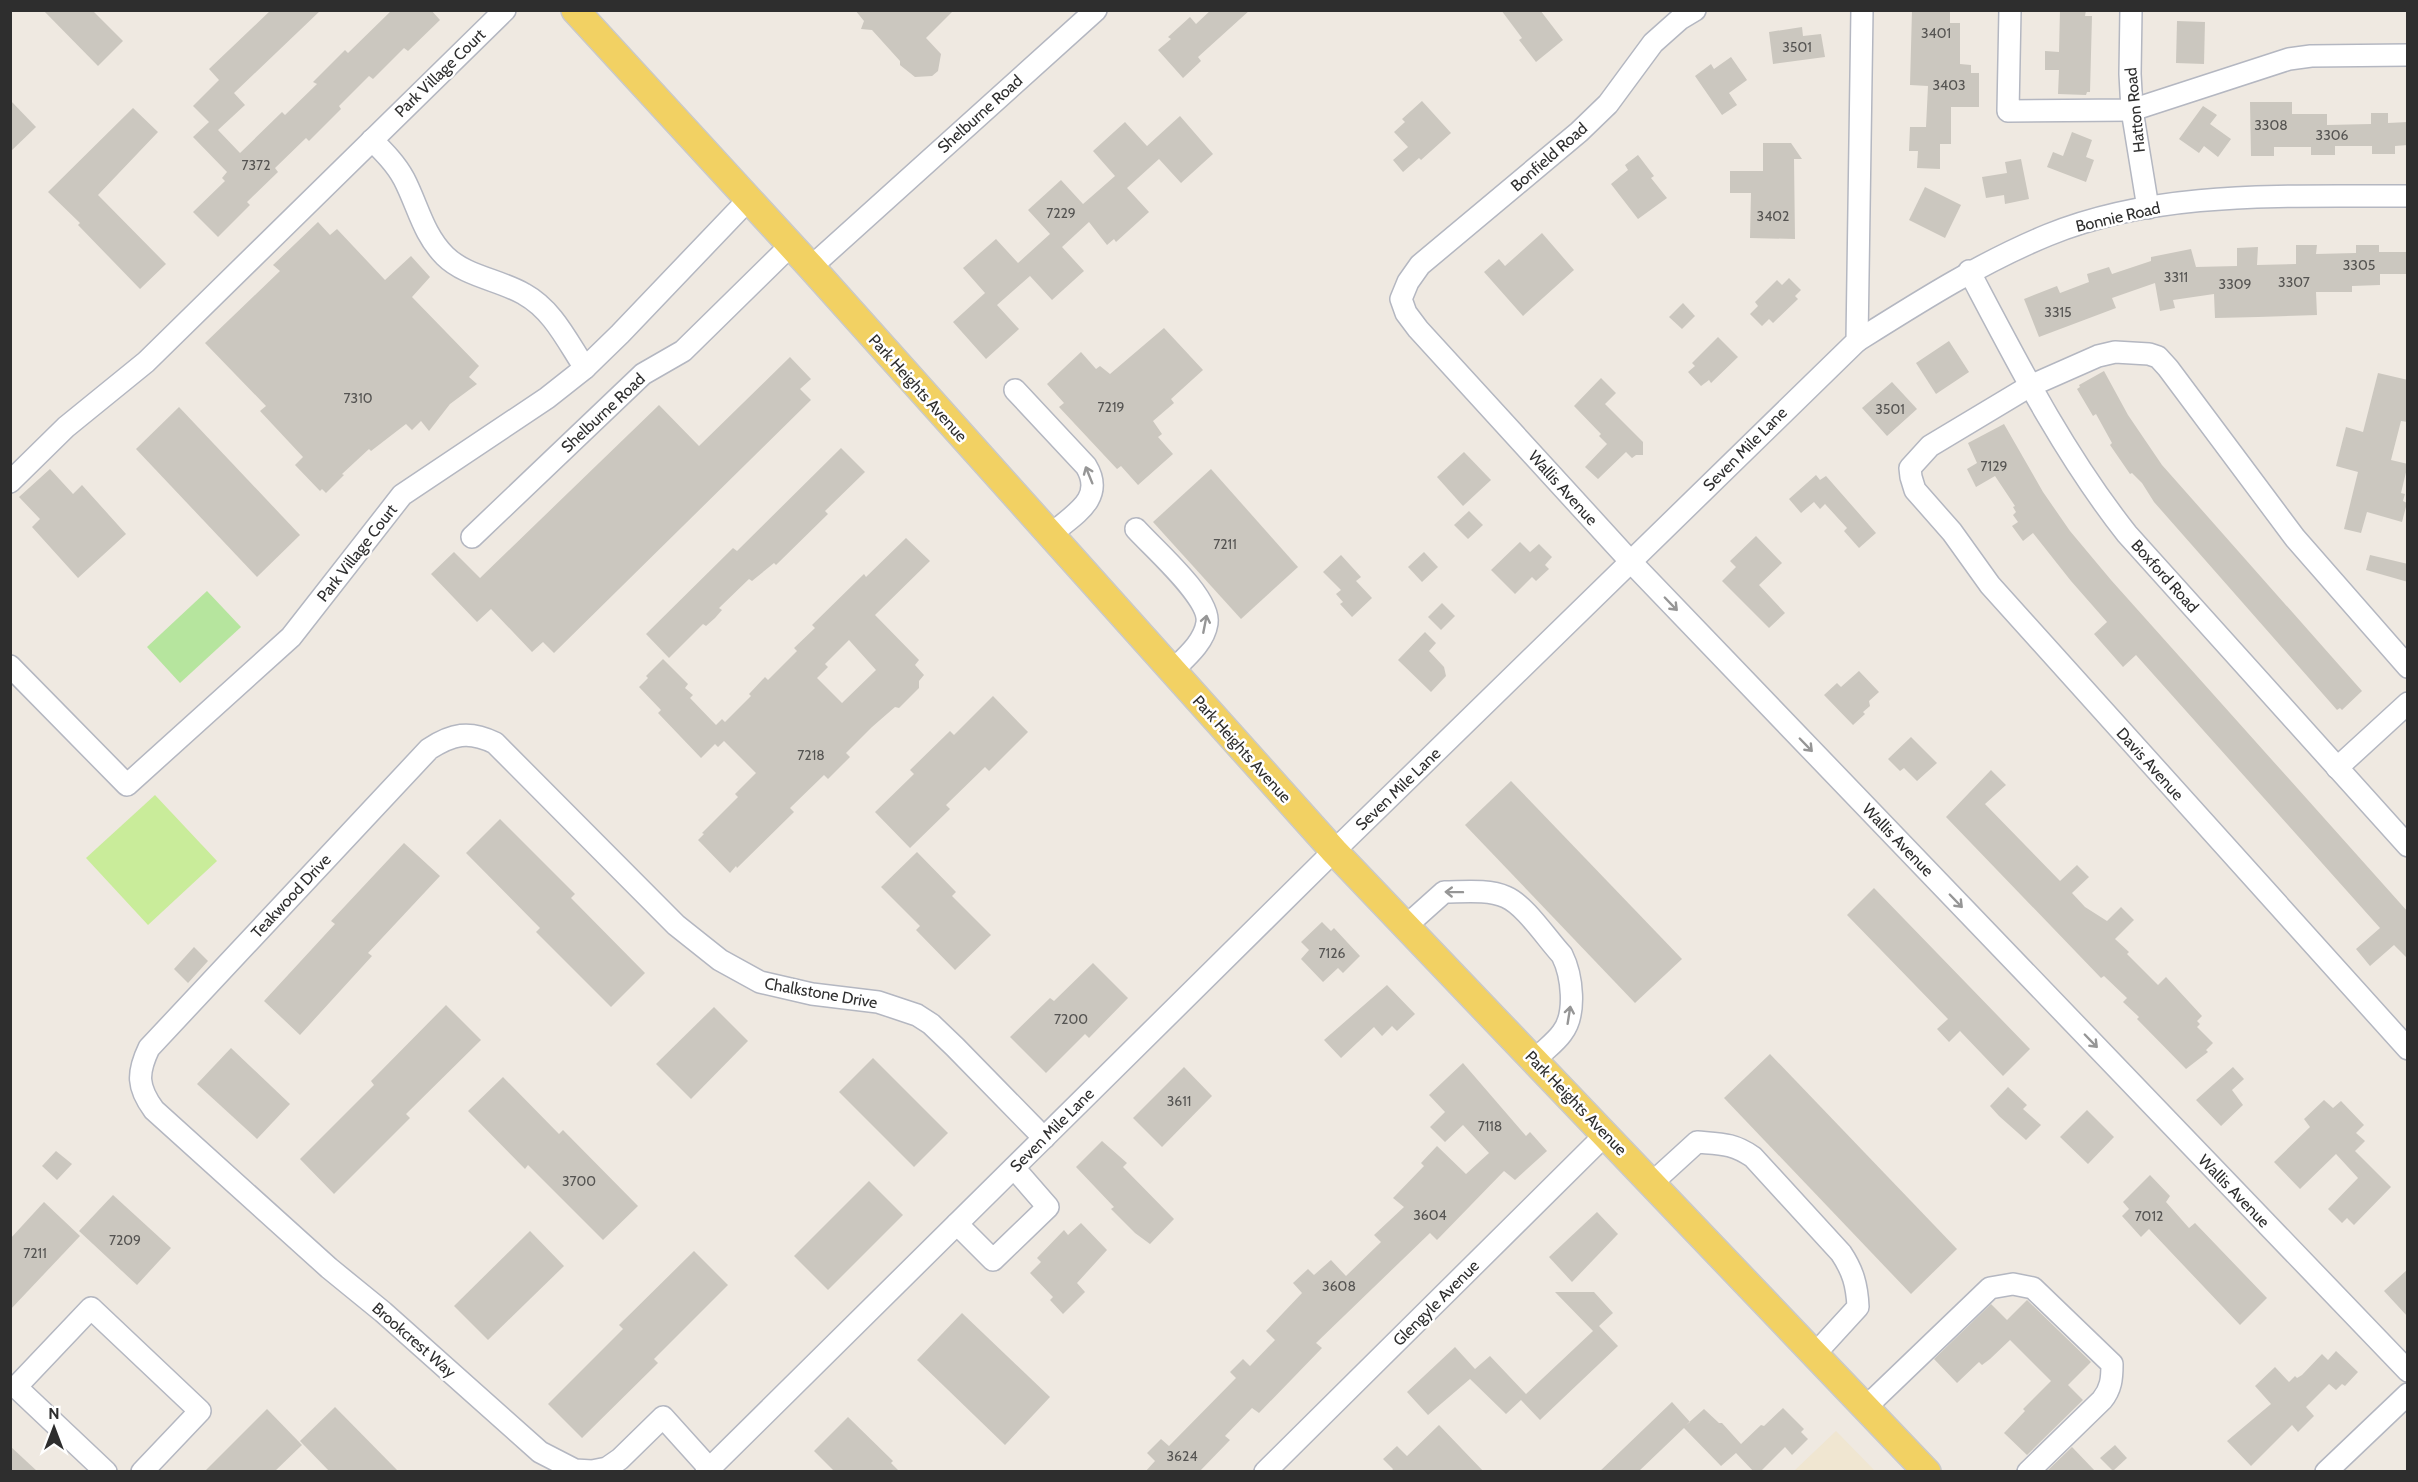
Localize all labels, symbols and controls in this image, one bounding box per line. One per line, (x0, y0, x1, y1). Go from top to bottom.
house number: 3401 (1921, 24, 1951, 42)
street label: Park Village Court (391, 25, 490, 121)
house number: 3501 (1782, 38, 1812, 56)
street label: Hatton Road (2121, 67, 2149, 153)
street label: Shelburne Road (934, 71, 1026, 157)
house number: 3403 (1932, 76, 1966, 94)
house number: 3308 (2254, 116, 2288, 134)
street label: Bonfield Road (1507, 119, 1591, 195)
house number: 3306 (2316, 126, 2348, 144)
house number: 7372 (242, 156, 271, 174)
street label: Bonnie Road (2074, 198, 2162, 236)
house number: 7229 (1046, 204, 1076, 222)
house number: 3402 (1757, 207, 1789, 225)
house number: 3305 (2343, 256, 2375, 274)
house number: 3311 (2164, 268, 2188, 286)
house number: 3307 (2278, 273, 2310, 291)
house number: 3309 (2219, 275, 2251, 293)
house number: 3315 (2044, 303, 2072, 321)
street label: Park Heights Avenue (865, 330, 971, 446)
street label: Shelburne Road (557, 369, 649, 457)
house number: 7310 (344, 389, 373, 407)
house number: 7219 (1098, 398, 1124, 416)
house number: 3501 (1875, 400, 1905, 418)
street label: Seven Mile Lane (1699, 403, 1791, 495)
street label: Wallis Avenue (1524, 447, 1602, 529)
house number: 7129 (1981, 457, 2007, 475)
one-way arrow (1083, 466, 1094, 484)
street label: Park Village Court (313, 500, 401, 606)
house number: 7211 (1213, 535, 1237, 553)
street label: Boxford Road (2127, 536, 2203, 616)
one-way arrow (1664, 596, 1678, 611)
one-way arrow (1200, 615, 1211, 635)
street label: Park Heights Avenue (1189, 691, 1295, 807)
street label: Davis Avenue (2112, 724, 2188, 804)
one-way arrow (1799, 737, 1814, 752)
street label: Seven Mile Lane (1352, 744, 1444, 834)
house number: 7218 (797, 746, 825, 764)
street label: Wallis Avenue (1858, 800, 1938, 880)
street label: Teakwood Drive (247, 850, 335, 942)
one-way arrow (1445, 886, 1464, 898)
one-way arrow (1949, 893, 1963, 908)
house number: 7126 (1319, 944, 1345, 962)
street label: Chalkstone Drive (763, 974, 879, 1012)
one-way arrow (1563, 1006, 1574, 1025)
house number: 7200 (1054, 1010, 1088, 1028)
one-way arrow (2084, 1034, 2098, 1049)
street label: Park Heights Avenue (1521, 1047, 1631, 1159)
street label: Seven Mile Lane (1006, 1084, 1098, 1176)
house number: 3611 (1167, 1092, 1191, 1110)
house number: 7118 (1478, 1117, 1502, 1135)
street label: Wallis Avenue (2194, 1151, 2274, 1231)
house number: 3700 (562, 1172, 596, 1190)
house number: 3604 (1413, 1206, 1447, 1224)
house number: 7012 (2135, 1207, 2163, 1225)
house number: 7209 (109, 1231, 141, 1249)
house number: 7211 (23, 1244, 47, 1262)
street label: Glengyle Avenue (1389, 1256, 1483, 1350)
house number: 3608 (1322, 1277, 1356, 1295)
street label: Brookcrest Way (368, 1299, 460, 1381)
north arrow (24, 1398, 84, 1458)
text: N (48, 1404, 60, 1423)
house number: 3624 (1167, 1447, 1197, 1465)

